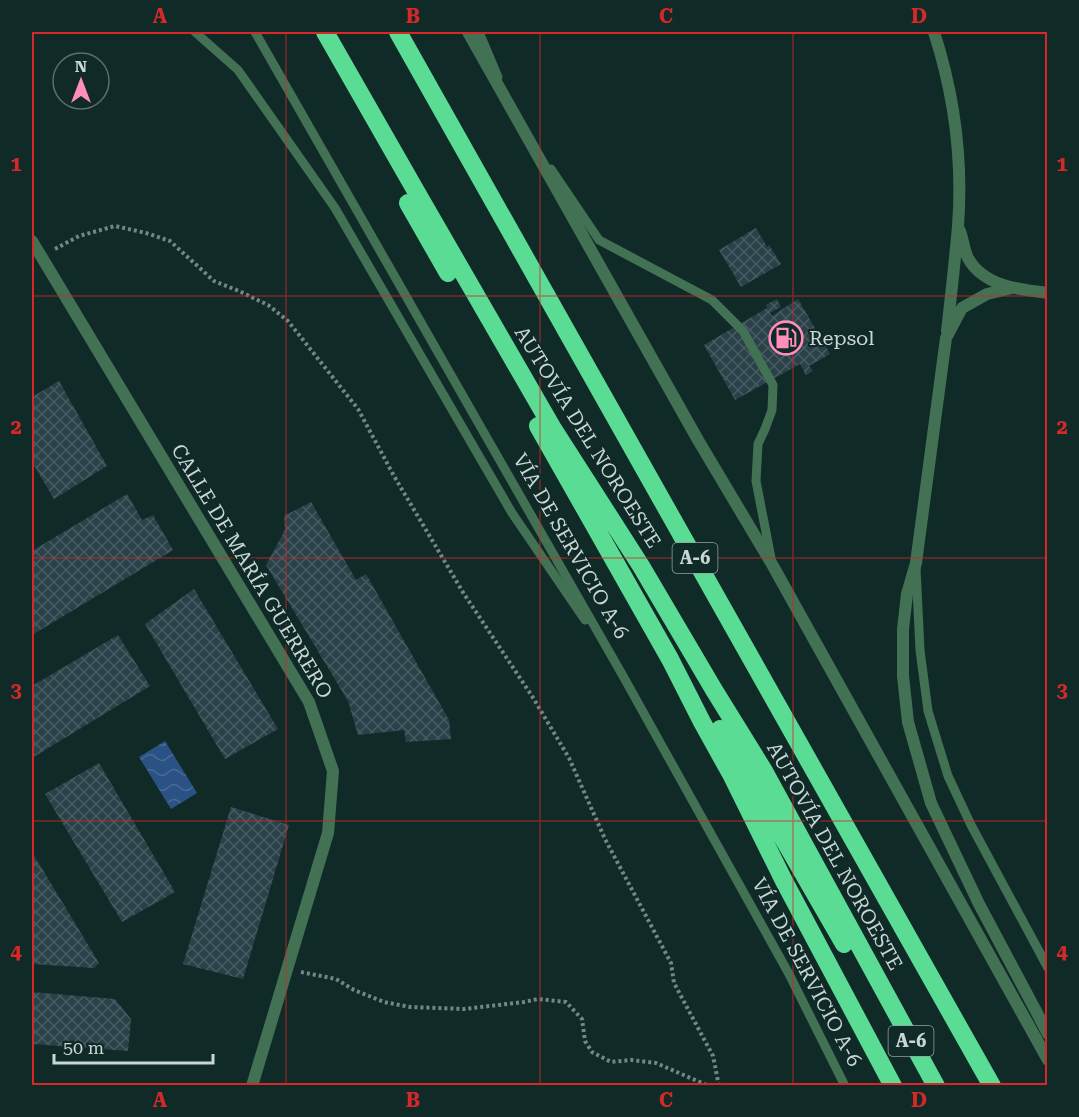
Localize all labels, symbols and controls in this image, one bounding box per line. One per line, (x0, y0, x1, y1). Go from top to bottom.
text: A (153, 4, 168, 28)
text: B (406, 4, 420, 28)
text: C (659, 4, 673, 28)
text: D (911, 4, 927, 28)
north arrow (51, 51, 111, 111)
text: N (75, 57, 87, 76)
text: 1 (10, 152, 22, 176)
text: 1 (1056, 152, 1068, 176)
fuel station icon: Repsol (768, 320, 804, 356)
street label: AUTOVÍA DEL NOROESTE (510, 322, 666, 552)
place label: Repsol (809, 326, 875, 350)
text: 2 (10, 415, 22, 439)
text: 2 (1056, 415, 1068, 439)
street label: CALLE DE MARÍA GUERRERO (166, 439, 338, 703)
street label: VÍA DE SERVICIO A-6 (508, 449, 634, 643)
road number: A-6 (672, 543, 718, 573)
text: 3 (10, 678, 22, 702)
text: 3 (1056, 678, 1068, 702)
street label: AUTOVÍA DEL NOROESTE (762, 738, 908, 974)
street label: VÍA DE SERVICIO A-6 (747, 874, 867, 1070)
text: 4 (10, 940, 22, 964)
text: 4 (1056, 940, 1068, 964)
road number: A-6 (888, 1026, 934, 1056)
scale bar (54, 1027, 213, 1065)
text: 50 m (63, 1037, 104, 1058)
text: A (153, 1088, 168, 1112)
text: B (406, 1088, 420, 1112)
text: C (659, 1088, 673, 1112)
text: D (911, 1088, 927, 1112)

